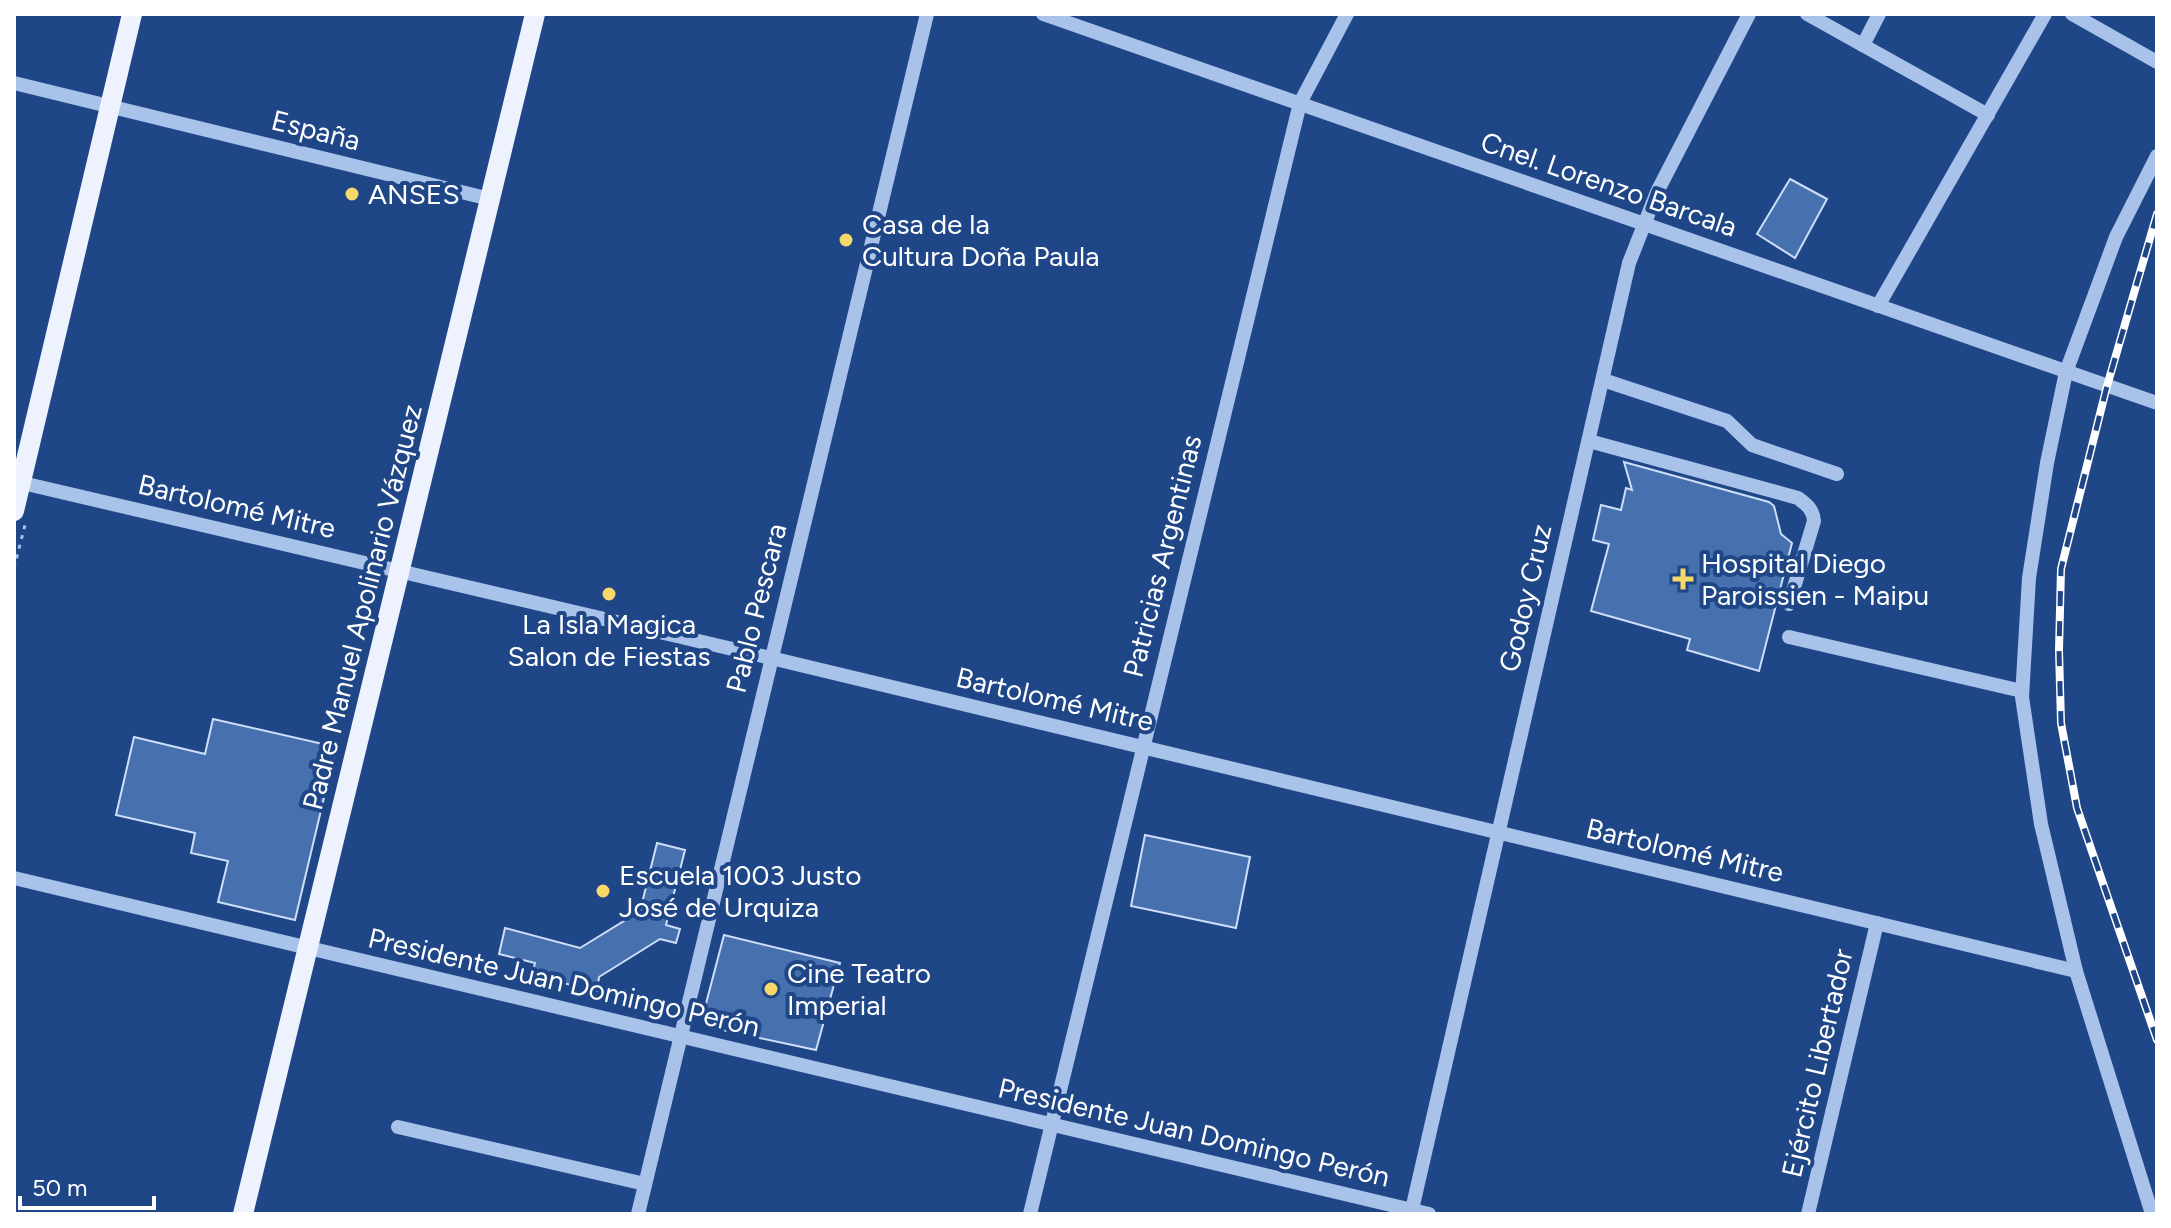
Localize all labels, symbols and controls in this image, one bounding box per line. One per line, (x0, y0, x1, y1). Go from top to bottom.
street label: España (268, 103, 364, 157)
street label: Cnel. Lorenzo Barcala (1476, 124, 1742, 244)
place label: ANSES (368, 177, 460, 211)
marker: ANSES (343, 185, 361, 203)
place label: Casa de la Cultura Doña Paula (862, 207, 1099, 273)
marker: Casa de la Cultura Doña Paula (837, 231, 855, 249)
street label: Padre Manuel Apolinario Vázquez (295, 401, 429, 813)
street label: Patricias Argentinas (1115, 431, 1209, 681)
street label: Bartolomé Mitre (135, 467, 339, 545)
street label: Pablo Pescara (719, 520, 793, 696)
street label: Godoy Cruz (1492, 521, 1558, 675)
place label: Hospital Diego Paroissien - Maipu (1701, 546, 1929, 612)
marker: Hospital Diego Paroissien - Maipu (1672, 568, 1694, 590)
marker: La Isla Magica Salon de Fiestas (600, 585, 618, 603)
place label: La Isla Magica Salon de Fiestas (508, 607, 710, 673)
street label: Bartolomé Mitre (953, 660, 1157, 738)
street label: Bartolomé Mitre (1583, 811, 1787, 889)
place label: Escuela 1003 Justo José de Urquiza (619, 858, 862, 924)
marker: Escuela 1003 Justo José de Urquiza (594, 882, 612, 900)
street label: Presidente Juan Domingo Perón (365, 920, 763, 1044)
street label: Ejército Libertador (1774, 945, 1860, 1180)
place label: Cine Teatro Imperial (787, 956, 931, 1022)
marker: Cine Teatro Imperial (762, 980, 780, 998)
street label: Presidente Juan Domingo Perón (995, 1070, 1393, 1194)
scale bar (20, 1160, 154, 1210)
text: 50 m (32, 1173, 88, 1202)

